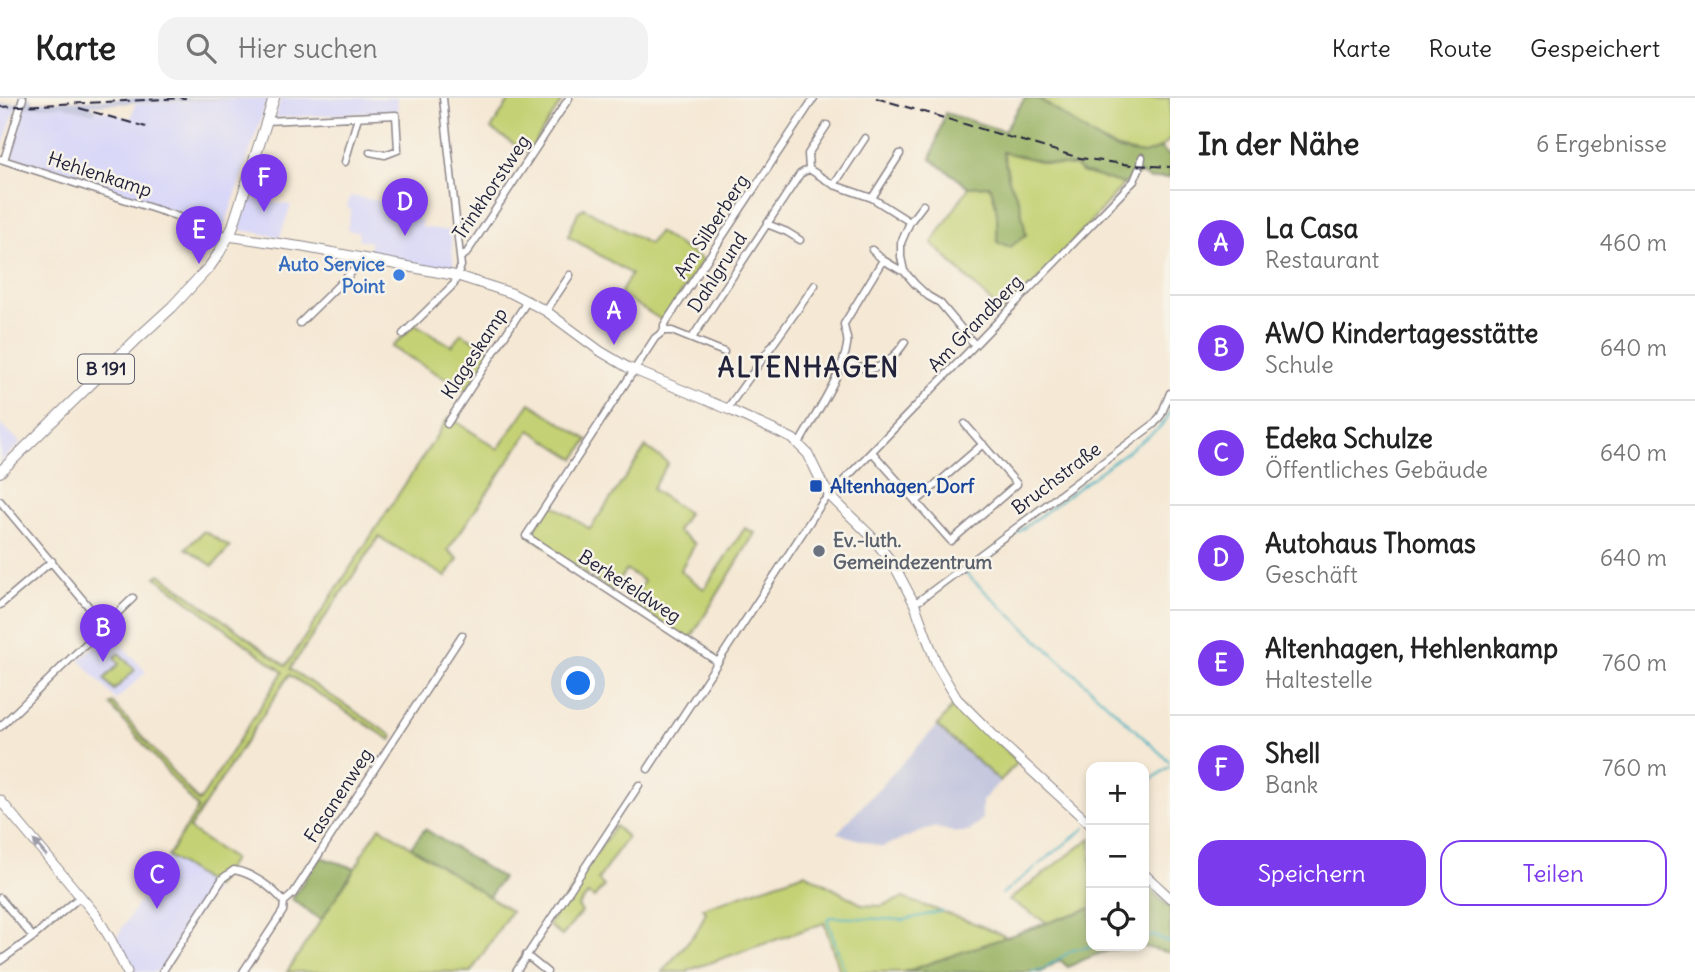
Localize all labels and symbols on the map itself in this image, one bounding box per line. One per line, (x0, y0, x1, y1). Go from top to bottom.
street label: Trinkhorstweg (447, 130, 535, 244)
street label: Hehlenkamp (45, 146, 155, 202)
pin: F (241, 154, 287, 212)
street label: Am Silberberg (668, 169, 754, 283)
pin: D (382, 178, 428, 236)
pin: E (176, 206, 222, 264)
street label: Dahlgrund (682, 227, 752, 317)
place label: Auto Service Point (279, 252, 386, 298)
marker: Auto Service Point (391, 267, 407, 283)
street label: Am Grandberg (922, 269, 1028, 377)
pin: A (591, 287, 637, 345)
street label: Klageskamp (436, 303, 512, 403)
district label: ALTENHAGEN (718, 351, 900, 384)
road number: B 191 (78, 354, 134, 384)
street label: Bruchstraße (1007, 437, 1105, 519)
place label: Altenhagen, Dorf (830, 474, 975, 498)
marker: Altenhagen, Dorf (808, 478, 824, 494)
place label: Ev.-luth. Gemeindezentrum (833, 528, 993, 574)
marker: Ev.-luth. Gemeindezentrum (811, 543, 827, 559)
street label: Berkefeldweg (574, 544, 686, 628)
pin: B (80, 604, 126, 662)
your location (561, 666, 595, 700)
street label: Fasanenweg (298, 743, 378, 847)
one-way arrow (33, 840, 48, 857)
pin: C (134, 851, 180, 909)

